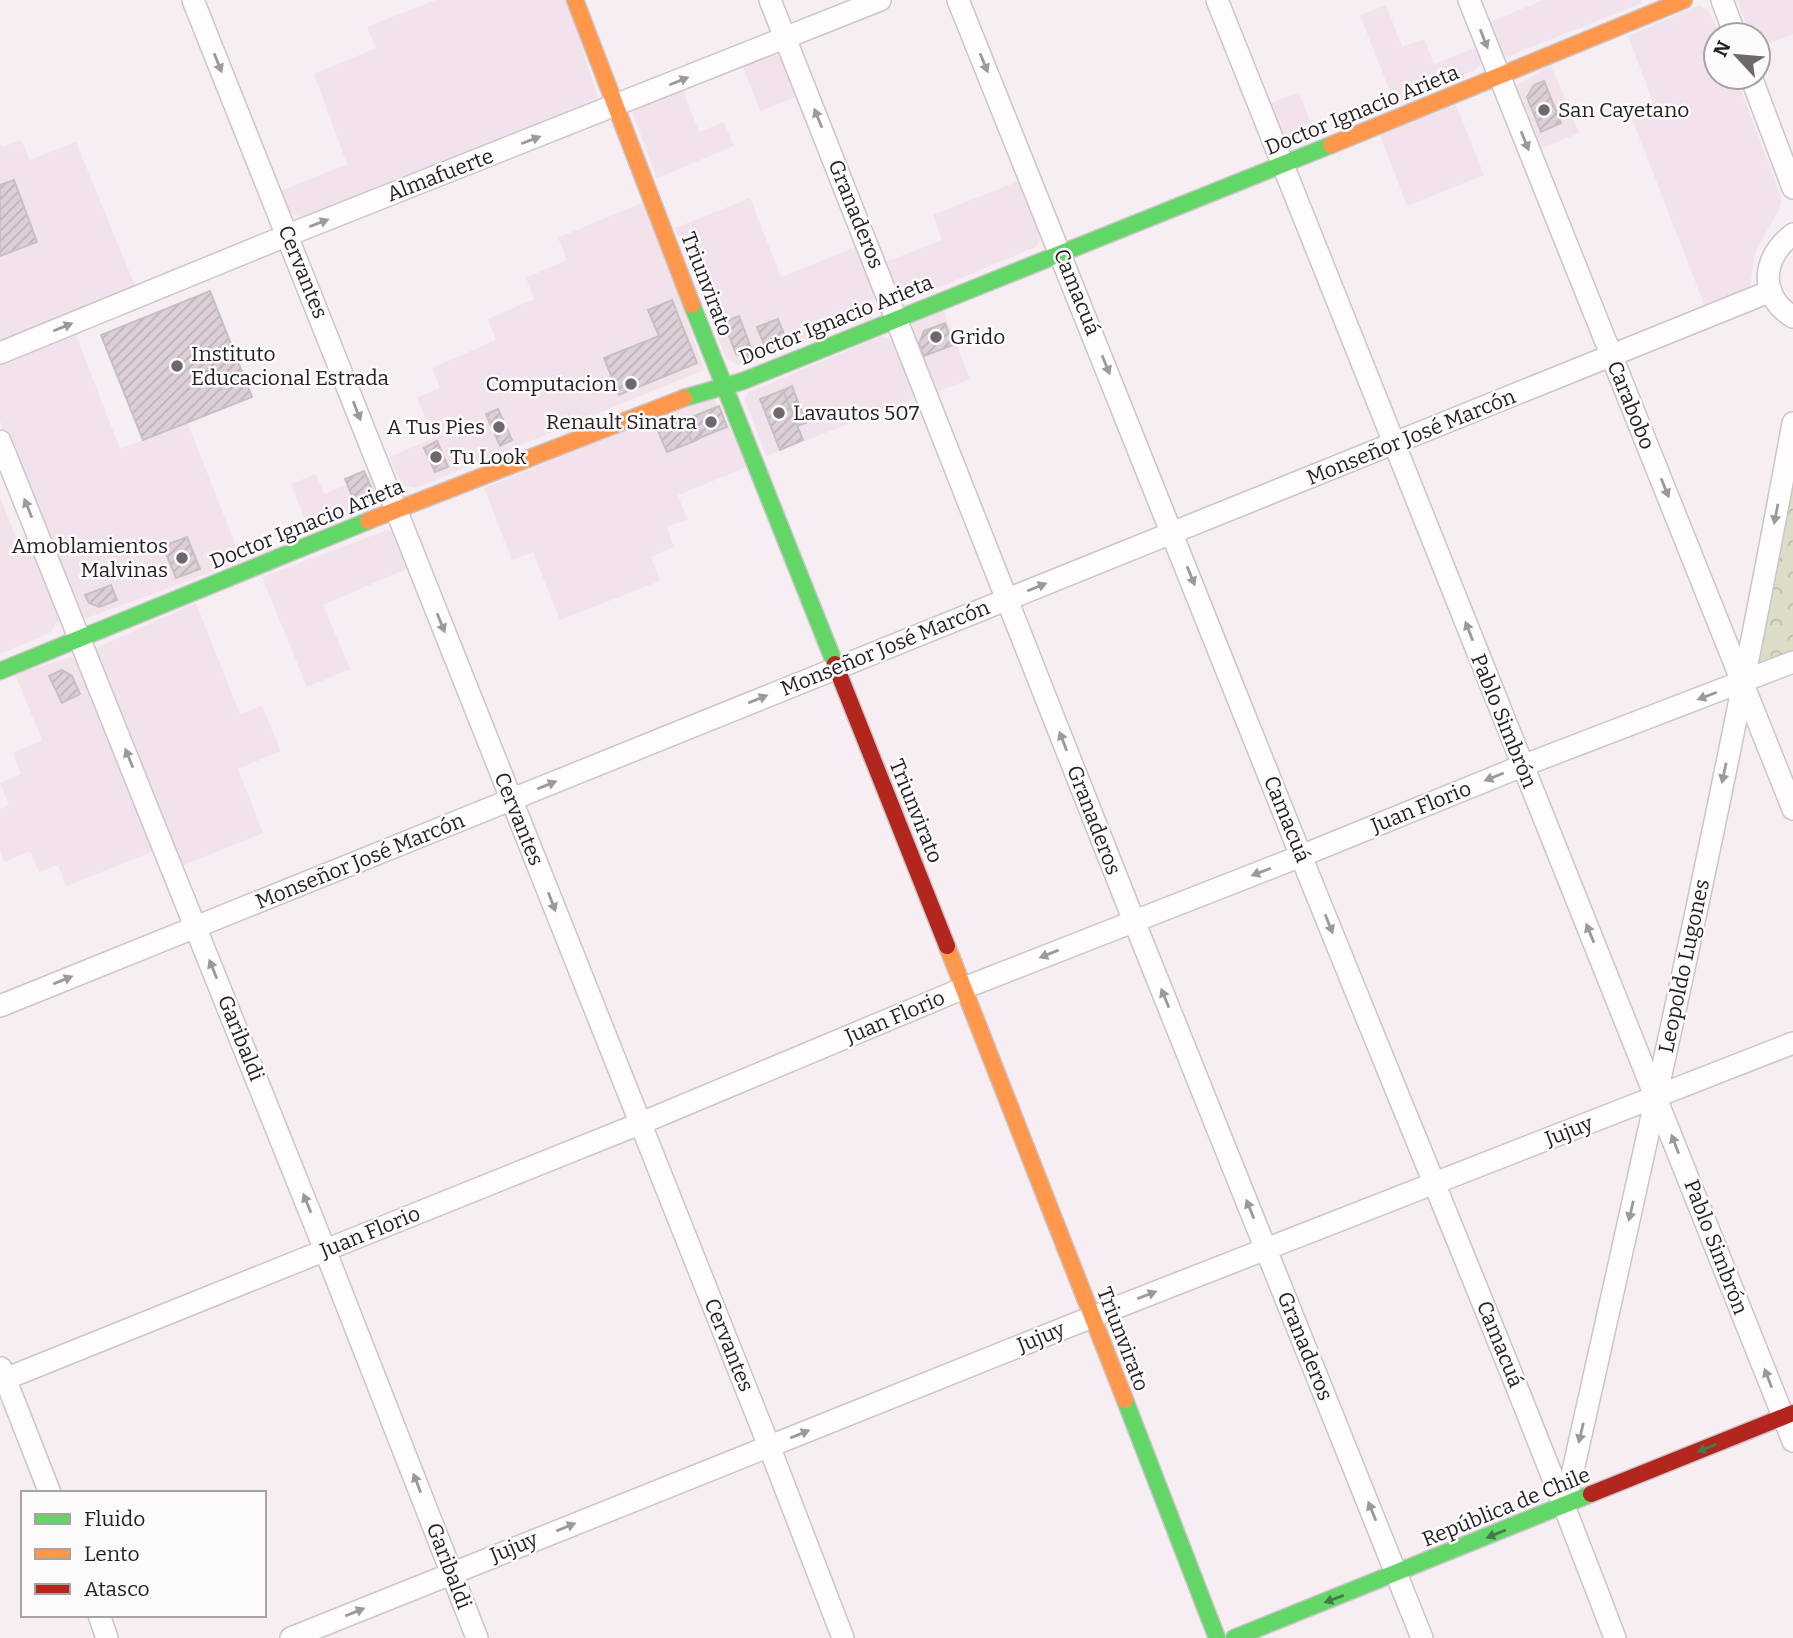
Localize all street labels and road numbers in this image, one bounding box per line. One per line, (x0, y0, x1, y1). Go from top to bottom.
street label: Doctor Ignacio Arieta (1261, 59, 1463, 161)
street label: Almafuerte (383, 143, 497, 207)
street label: Granaderos (822, 156, 890, 272)
street label: Cervantes (273, 222, 333, 322)
street label: Triunvirato (675, 228, 739, 340)
street label: Camacuá (1048, 245, 1106, 340)
street label: Doctor Ignacio Arieta (735, 269, 937, 371)
street label: Carabobo (1601, 357, 1661, 453)
street label: Monseñor José Marcón (1303, 383, 1519, 491)
street label: Doctor Ignacio Arieta (206, 473, 408, 575)
street label: Monseñor José Marcón (777, 594, 993, 702)
street label: Pablo Simbrón (1465, 650, 1543, 792)
street label: Triunvirato (883, 755, 949, 867)
street label: Granaderos (1061, 762, 1127, 878)
street label: Cervantes (489, 769, 549, 869)
street label: Camacuá (1258, 772, 1316, 867)
street label: Juan Florio (1366, 775, 1475, 839)
street label: Monseñor José Marcón (252, 807, 468, 915)
street label: Leopoldo Lugones (1653, 877, 1715, 1055)
street label: Juan Florio (840, 984, 949, 1050)
street label: Garibaldi (212, 991, 270, 1085)
street label: Jujuy (1540, 1110, 1597, 1152)
street label: Pablo Simbrón (1678, 1176, 1754, 1318)
street label: Juan Florio (315, 1200, 424, 1264)
street label: Triunvirato (1091, 1283, 1155, 1395)
street label: Granaderos (1271, 1288, 1339, 1404)
street label: Cervantes (699, 1295, 759, 1395)
street label: Camacuá (1471, 1297, 1529, 1392)
street label: Jujuy (1012, 1315, 1069, 1359)
street label: República de Chile (1418, 1461, 1594, 1553)
street label: Garibaldi (421, 1519, 477, 1613)
street label: Jujuy (485, 1525, 542, 1569)

